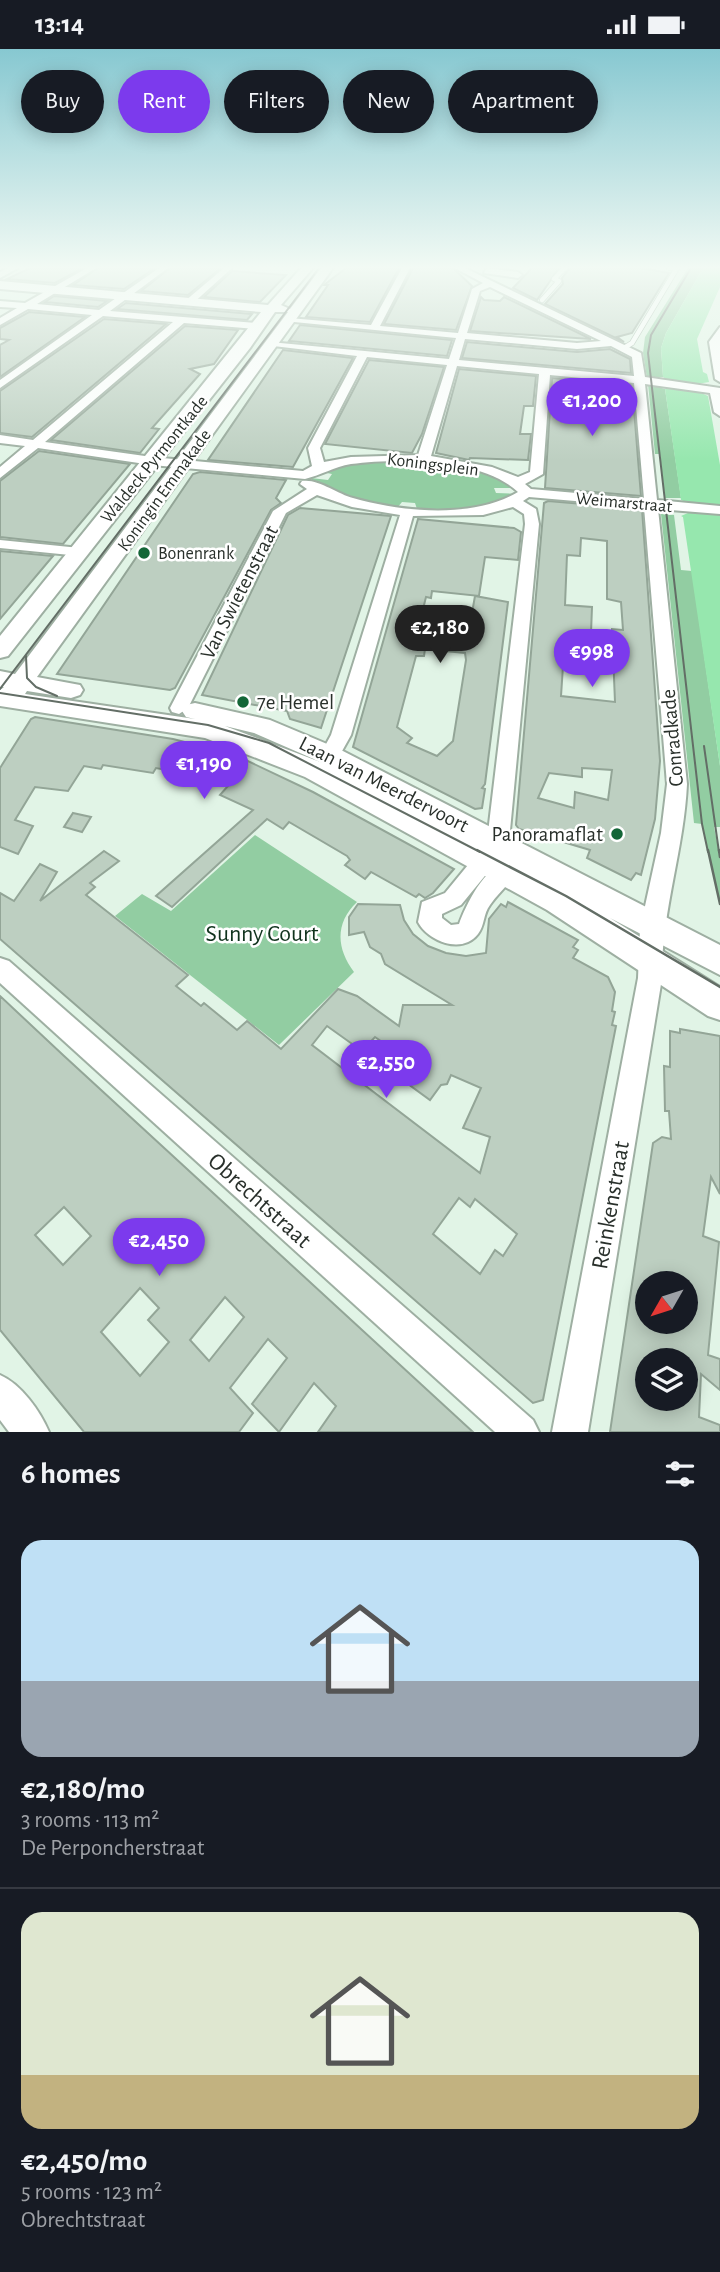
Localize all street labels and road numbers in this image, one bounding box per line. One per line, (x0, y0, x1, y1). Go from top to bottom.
street label: Waldeck Pyrmontkade (98, 392, 212, 527)
street label: Koningin Emmakade (115, 426, 215, 555)
street label: Koningsplein (386, 450, 480, 480)
street label: Weimarstraat (575, 490, 673, 516)
street label: Van Swietenstraat (197, 522, 282, 662)
street label: Conradkade (658, 688, 687, 788)
street label: Laan van Meerdervoort (296, 733, 472, 836)
street label: Reinkenstraat (588, 1139, 634, 1271)
street label: Obrechtstraat (203, 1149, 316, 1253)

